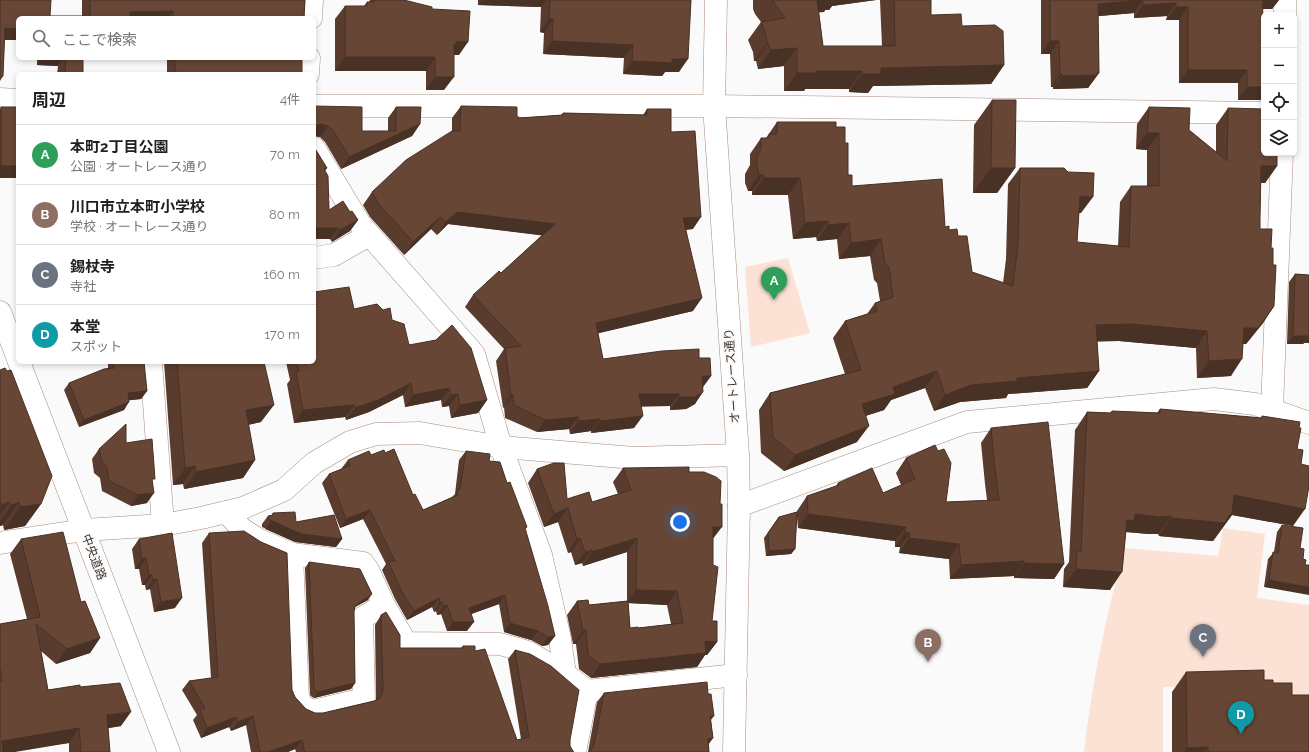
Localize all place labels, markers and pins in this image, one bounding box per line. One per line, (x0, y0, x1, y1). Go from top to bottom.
pin: A (761, 267, 787, 300)
pin: C (1190, 624, 1216, 657)
pin: B (915, 629, 941, 662)
pin: D (1228, 701, 1254, 734)

